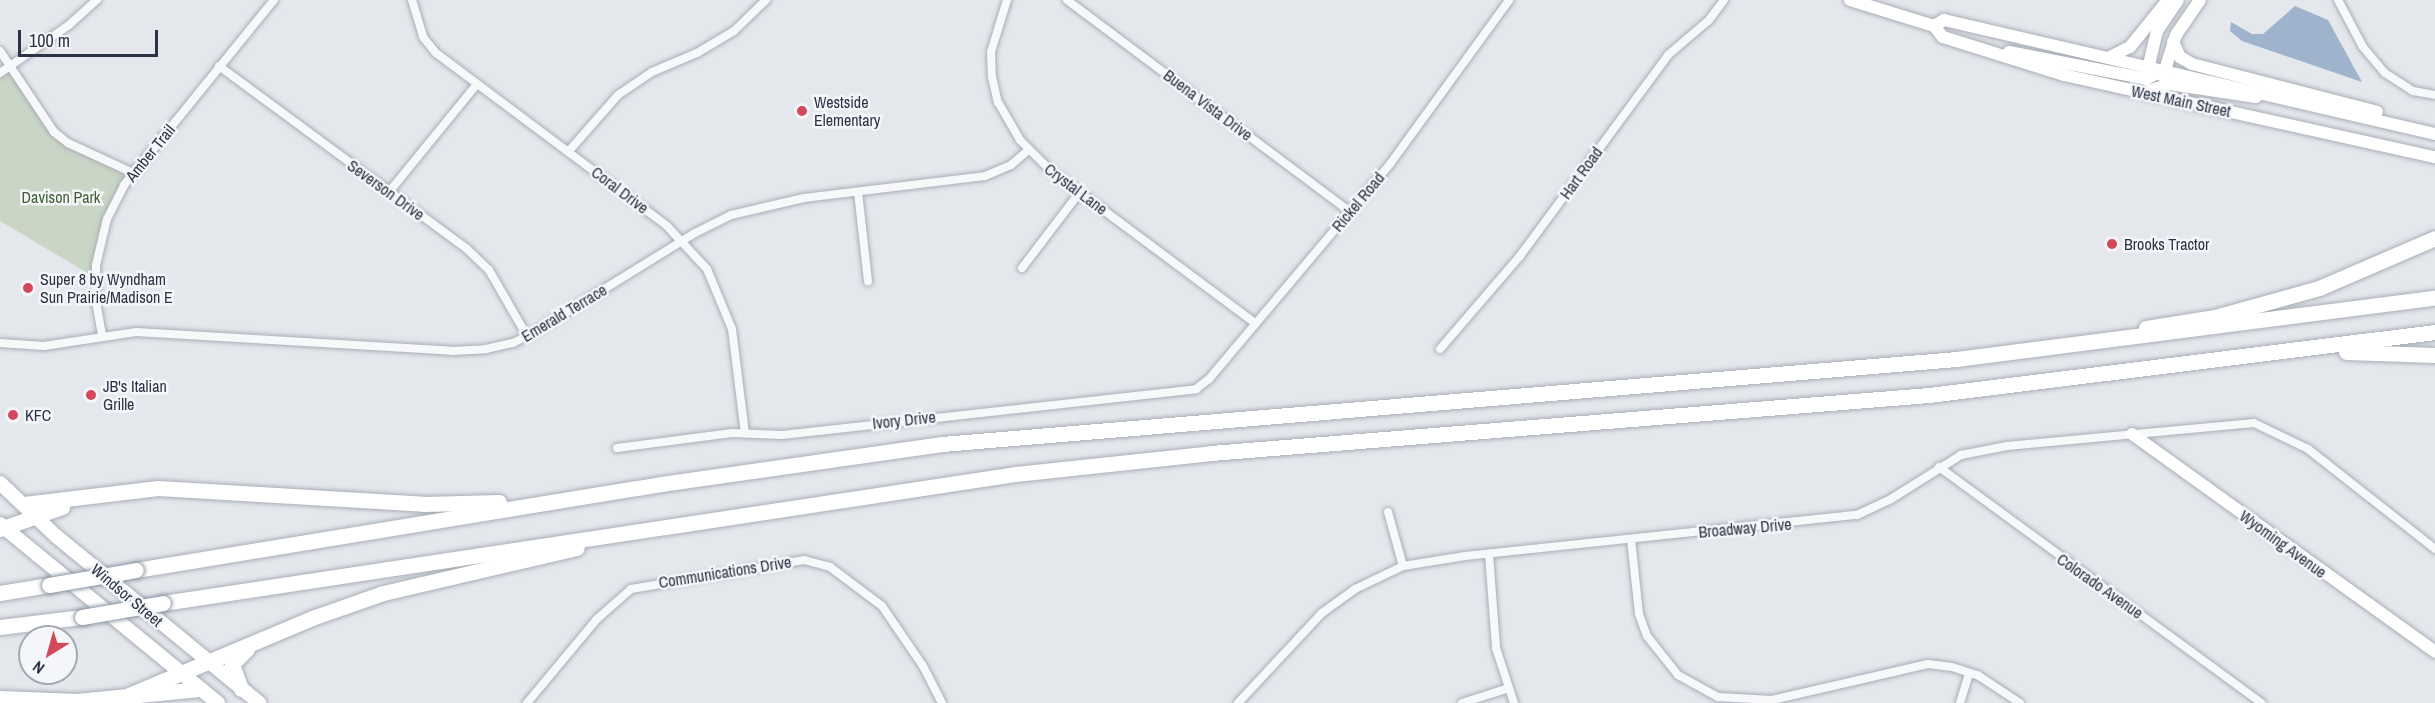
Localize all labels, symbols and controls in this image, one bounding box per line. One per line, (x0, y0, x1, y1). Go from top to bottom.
scale bar (21, 18, 160, 56)
text: 100 m (29, 28, 70, 53)
street label: Buena Vista Drive (1160, 65, 1256, 145)
street label: West Main Street (2130, 81, 2232, 121)
place label: Westside Elementary (814, 92, 880, 130)
marker: Westside Elementary (795, 104, 809, 118)
street label: Amber Trail (121, 121, 179, 185)
street label: Hart Road (1556, 143, 1606, 203)
street label: Severson Drive (344, 156, 428, 224)
street label: Crystal Lane (1041, 159, 1111, 219)
street label: Coral Drive (588, 162, 652, 218)
street label: Rickel Road (1328, 168, 1388, 236)
park label: Davison Park (22, 187, 100, 207)
place label: Brooks Tractor (2124, 234, 2210, 254)
marker: Brooks Tractor (2105, 237, 2119, 251)
place label: Super 8 by Wyndham Sun Prairie/Madison E (40, 269, 173, 307)
street label: Emerald Terrace (518, 280, 610, 346)
marker: Super 8 by Wyndham Sun Prairie/Madison E (21, 281, 35, 295)
place label: JB's Italian Grille (103, 376, 167, 414)
marker: JB's Italian Grille (84, 388, 98, 402)
place label: KFC (25, 405, 51, 425)
street label: Ivory Drive (871, 407, 937, 433)
marker: KFC (6, 408, 20, 422)
street label: Wyoming Avenue (2236, 506, 2330, 582)
street label: Broadway Drive (1698, 514, 1792, 542)
street label: Colorado Avenue (2053, 549, 2147, 623)
street label: Communications Drive (657, 552, 793, 592)
street label: Windsor Street (87, 560, 167, 630)
north arrow (18, 625, 78, 685)
text: N (28, 656, 49, 679)

